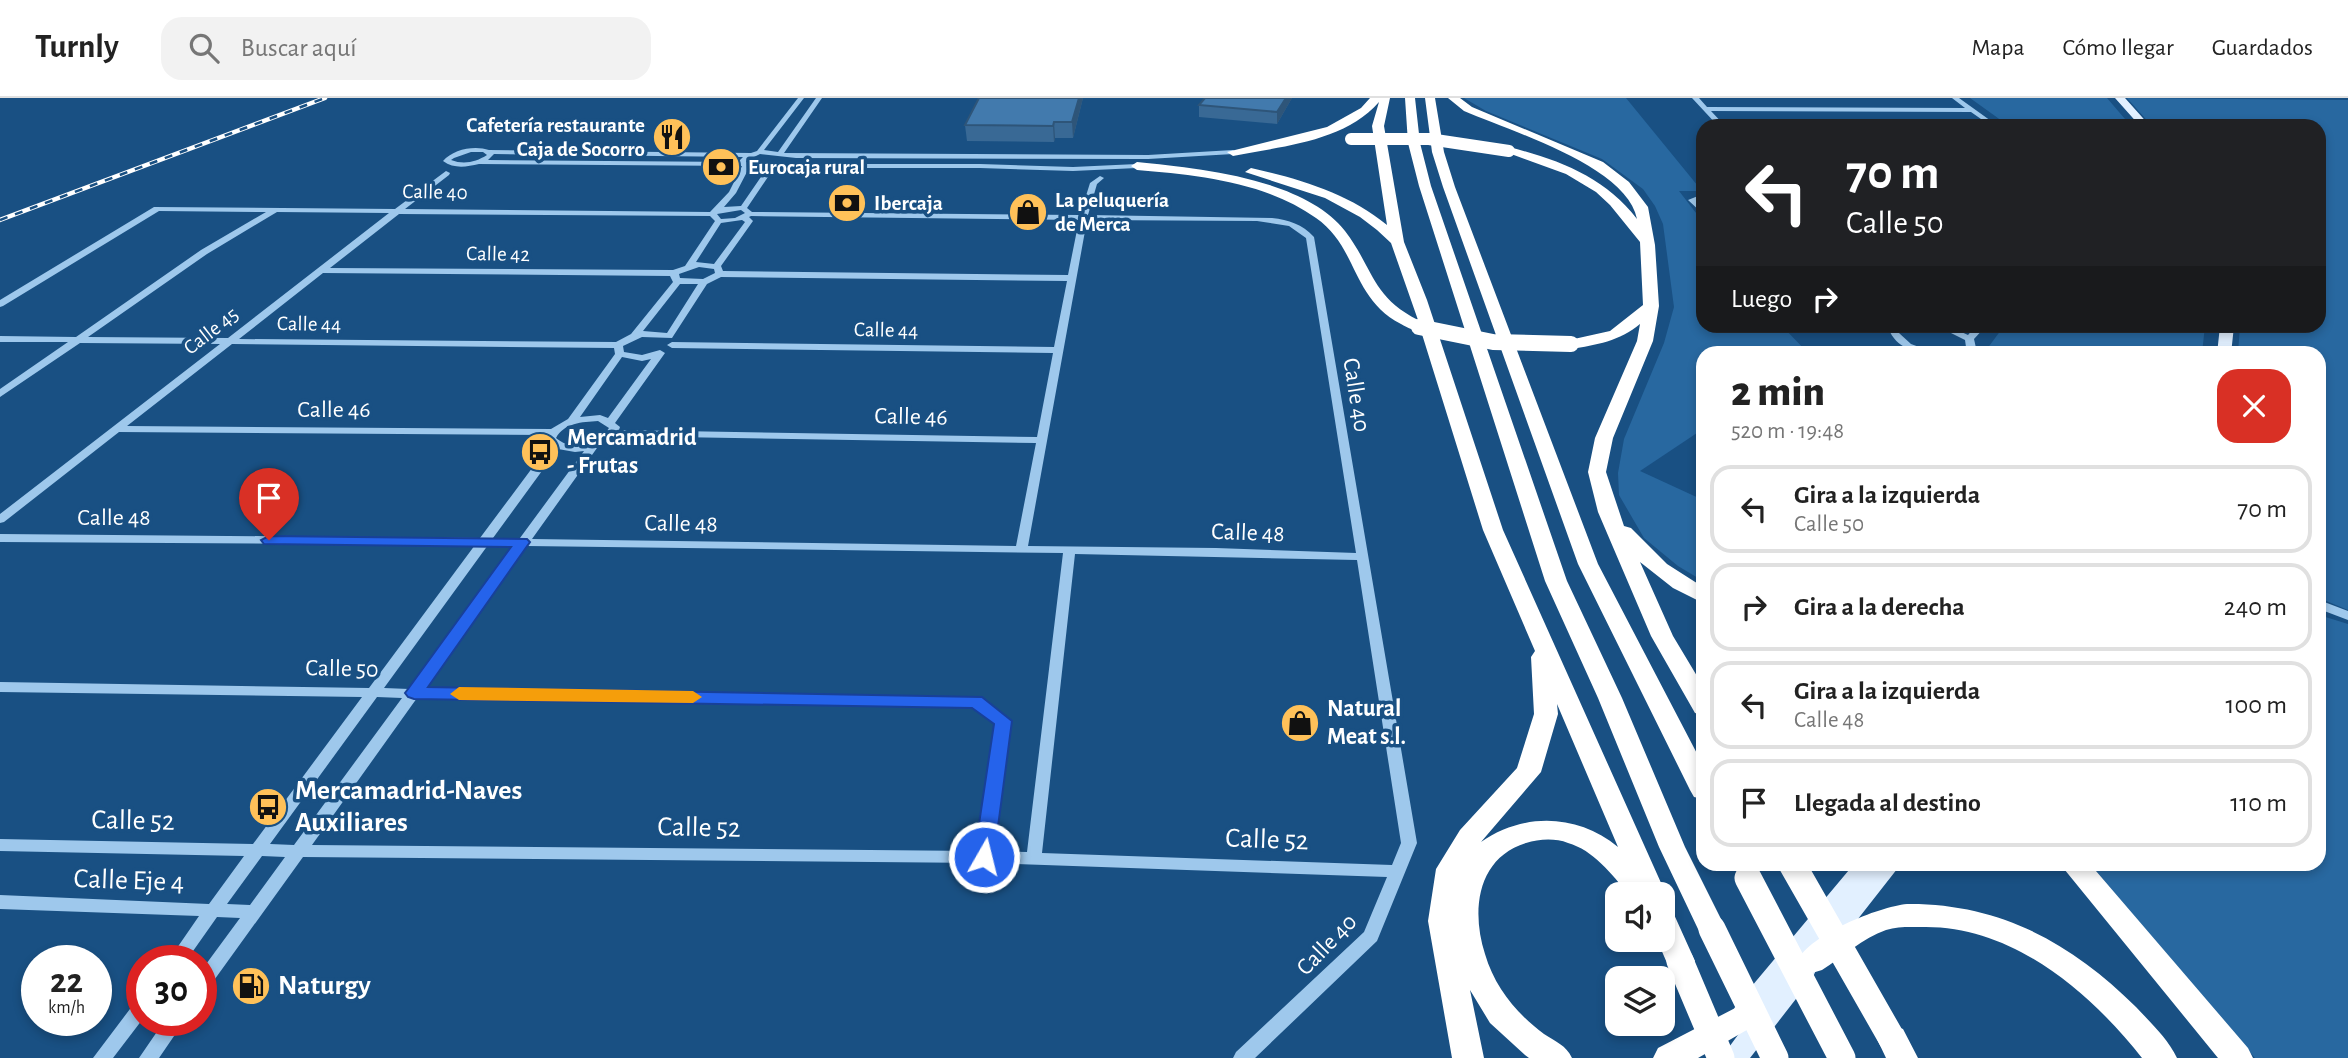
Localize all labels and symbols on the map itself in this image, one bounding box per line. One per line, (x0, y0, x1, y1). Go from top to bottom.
place label: Cafetería restaurante Caja de Socorro (466, 115, 645, 160)
restaurant icon: Cafetería restaurante Caja de Socorro (651, 116, 693, 158)
bank icon: Eurocaja rural (700, 146, 742, 188)
place label: Eurocaja rural (748, 157, 865, 178)
street label: Calle 40 (402, 181, 468, 203)
bank icon: Ibercaja (826, 182, 868, 224)
place label: La peluquería de Merca (1055, 190, 1169, 235)
shop icon: La peluquería de Merca (1007, 191, 1049, 233)
place label: Ibercaja (874, 193, 943, 214)
street label: Calle 42 (466, 243, 530, 265)
street label: Calle 45 (180, 303, 242, 359)
street label: Calle 44 (277, 313, 341, 335)
street label: Calle 44 (854, 319, 918, 341)
street label: Calle 40 (1338, 356, 1374, 434)
street label: Calle 46 (297, 398, 371, 422)
street label: Calle 46 (874, 404, 948, 430)
place label: Mercamadrid - Frutas (567, 426, 697, 478)
bus stop icon: Mercamadrid - Frutas (519, 431, 561, 473)
pin (239, 468, 299, 540)
street label: Calle 48 (77, 506, 151, 530)
street label: Calle 48 (644, 511, 718, 537)
street label: Calle 48 (1211, 520, 1285, 546)
street label: Calle 50 (305, 656, 379, 682)
place label: Natural Meat s.l. (1327, 697, 1406, 749)
shop icon: Natural Meat s.l. (1279, 702, 1321, 744)
place label: Mercamadrid-Naves Auxiliares (295, 777, 522, 837)
bus stop icon: Mercamadrid-Naves Auxiliares (247, 786, 289, 828)
street label: Calle 52 (91, 806, 175, 836)
street label: Calle 52 (657, 813, 741, 843)
position arrow (947, 820, 1021, 894)
street label: Calle 52 (1225, 825, 1309, 855)
street label: Calle Eje 4 (73, 865, 185, 897)
street label: Calle 40 (1292, 910, 1362, 980)
speed limit sign: 30 (126, 945, 217, 1036)
fuel station icon: Naturgy (230, 965, 272, 1007)
place label: Naturgy (278, 972, 371, 1000)

